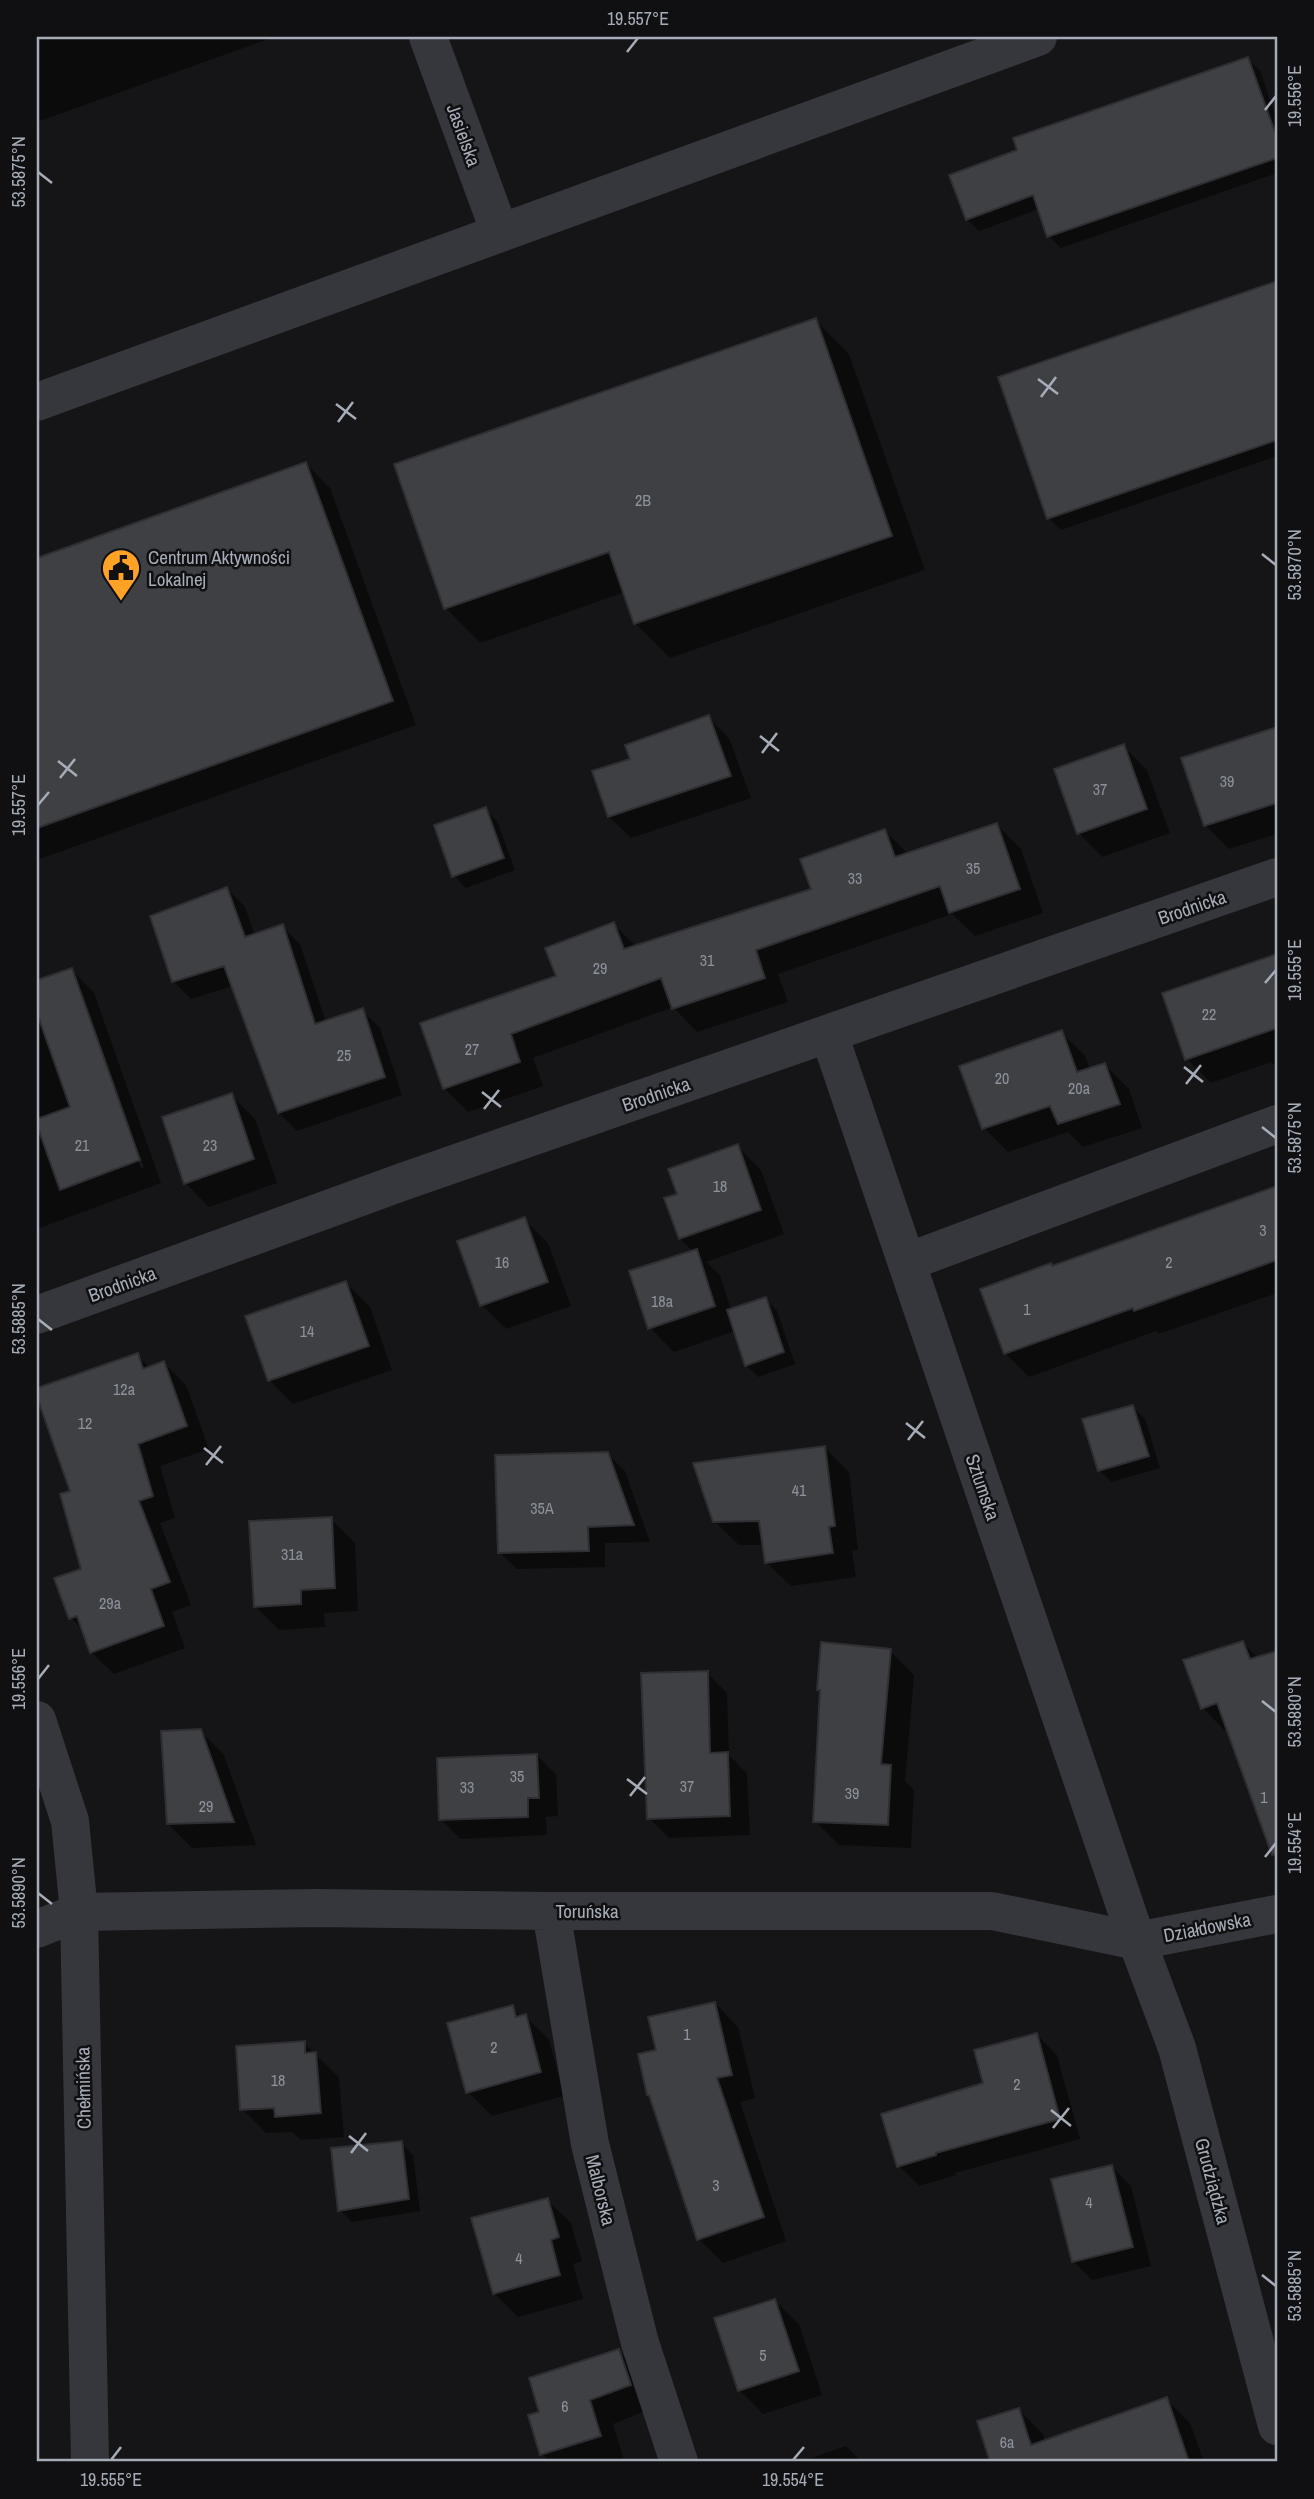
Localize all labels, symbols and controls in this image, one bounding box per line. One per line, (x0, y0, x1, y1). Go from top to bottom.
text: 19.557°E (607, 6, 669, 31)
text: 19.556°E (1282, 65, 1307, 127)
street label: Jasielska (441, 100, 487, 170)
text: 53.5875°N (6, 136, 31, 208)
house number: 2B (635, 489, 651, 511)
text: 53.5870°N (1282, 529, 1307, 601)
place label: Centrum Aktywności Lokalnej (148, 544, 290, 592)
public building icon: Centrum Aktywności Lokalnej (100, 547, 142, 602)
house number: 39 (1220, 770, 1234, 792)
text: 19.557°E (6, 774, 31, 836)
house number: 37 (1093, 778, 1107, 800)
house number: 35 (966, 857, 980, 879)
house number: 33 (848, 867, 862, 889)
street label: Brodnicka (1155, 883, 1230, 931)
text: 19.555°E (1282, 939, 1307, 1001)
house number: 31 (700, 949, 715, 971)
house number: 29 (593, 957, 607, 979)
house number: 22 (1202, 1003, 1216, 1025)
house number: 27 (465, 1038, 479, 1060)
house number: 25 (337, 1044, 351, 1066)
house number: 20 (995, 1067, 1009, 1089)
street label: Brodnicka (619, 1070, 694, 1118)
house number: 20a (1068, 1077, 1091, 1099)
text: 53.5875°N (1282, 1102, 1307, 1174)
house number: 21 (75, 1134, 90, 1156)
house number: 23 (203, 1134, 217, 1156)
house number: 18 (713, 1175, 727, 1197)
house number: 3 (1259, 1219, 1267, 1241)
house number: 16 (495, 1251, 509, 1273)
house number: 2 (1165, 1251, 1173, 1273)
street label: Brodnicka (85, 1260, 160, 1308)
text: 53.5885°N (6, 1283, 31, 1355)
house number: 18a (651, 1290, 674, 1312)
house number: 1 (1023, 1298, 1031, 1320)
house number: 14 (300, 1320, 314, 1342)
house number: 12a (113, 1378, 136, 1400)
house number: 12 (78, 1412, 92, 1434)
street label: Sztumska (960, 1450, 1007, 1524)
house number: 41 (792, 1479, 807, 1501)
house number: 35A (530, 1497, 554, 1519)
house number: 31a (281, 1543, 304, 1565)
house number: 29a (99, 1592, 122, 1614)
text: 19.556°E (6, 1648, 31, 1710)
text: 53.5880°N (1282, 1676, 1307, 1748)
house number: 35 (510, 1765, 524, 1787)
house number: 37 (680, 1775, 694, 1797)
house number: 33 (460, 1776, 474, 1798)
house number: 39 (845, 1782, 859, 1804)
house number: 1 (1260, 1786, 1268, 1808)
house number: 29 (199, 1795, 213, 1817)
text: 19.554°E (1282, 1812, 1307, 1874)
text: 53.5890°N (6, 1857, 31, 1929)
street label: Toruńska (555, 1898, 619, 1924)
street label: Działdowska (1161, 1906, 1253, 1948)
house number: 1 (683, 2023, 691, 2045)
house number: 2 (490, 2036, 498, 2058)
street label: Chełmińska (69, 2046, 97, 2129)
house number: 18 (271, 2069, 285, 2091)
house number: 2 (1013, 2073, 1021, 2095)
street label: Grudziądzka (1189, 2135, 1237, 2227)
street label: Malborska (580, 2152, 622, 2228)
house number: 3 (712, 2174, 720, 2196)
house number: 4 (1085, 2191, 1093, 2213)
house number: 4 (515, 2247, 523, 2269)
text: 53.5885°N (1282, 2250, 1307, 2322)
house number: 5 (759, 2344, 767, 2366)
house number: 6 (561, 2395, 569, 2417)
house number: 6a (1000, 2431, 1015, 2453)
text: 19.555°E (80, 2467, 142, 2492)
text: 19.554°E (762, 2467, 824, 2492)

